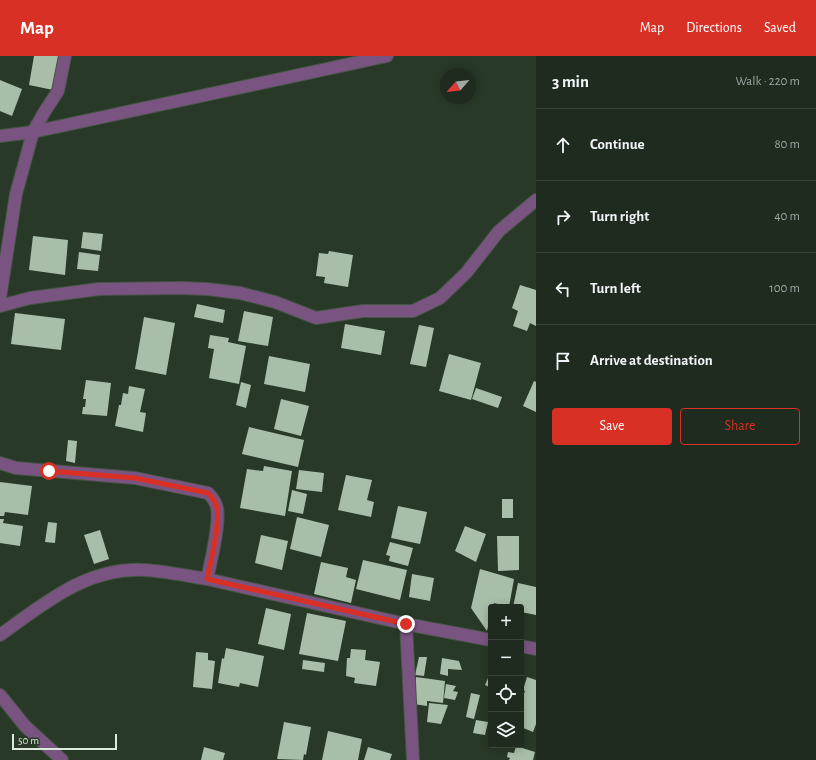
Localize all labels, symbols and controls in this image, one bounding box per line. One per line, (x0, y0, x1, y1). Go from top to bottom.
text: Map (20, 19, 54, 38)
text: Map (640, 21, 664, 35)
text: Directions (686, 21, 742, 35)
text: Saved (764, 21, 796, 35)
north arrow (440, 68, 476, 104)
text: 3 min (552, 73, 589, 90)
text: Walk · 220 m (735, 75, 800, 88)
icon: ahead (552, 134, 574, 156)
text: Continue (590, 137, 645, 152)
text: 80 m (774, 138, 800, 151)
icon: right (552, 206, 574, 228)
text: Turn right (590, 209, 649, 224)
text: 40 m (774, 210, 800, 223)
icon: left (552, 278, 574, 300)
text: Turn left (590, 281, 641, 296)
text: 100 m (769, 282, 800, 295)
icon: arrive (552, 350, 574, 372)
text: Arrive at destination (590, 353, 713, 368)
button: Save (552, 408, 672, 445)
button: Share (680, 408, 800, 445)
route start (40, 462, 58, 480)
map controls (488, 604, 524, 748)
button: + (488, 604, 524, 640)
route end (397, 615, 415, 633)
button: − (488, 640, 524, 676)
button: locate (488, 676, 524, 712)
button: layers (488, 712, 524, 748)
scale bar (12, 732, 117, 751)
text: 50 m (18, 735, 39, 746)

